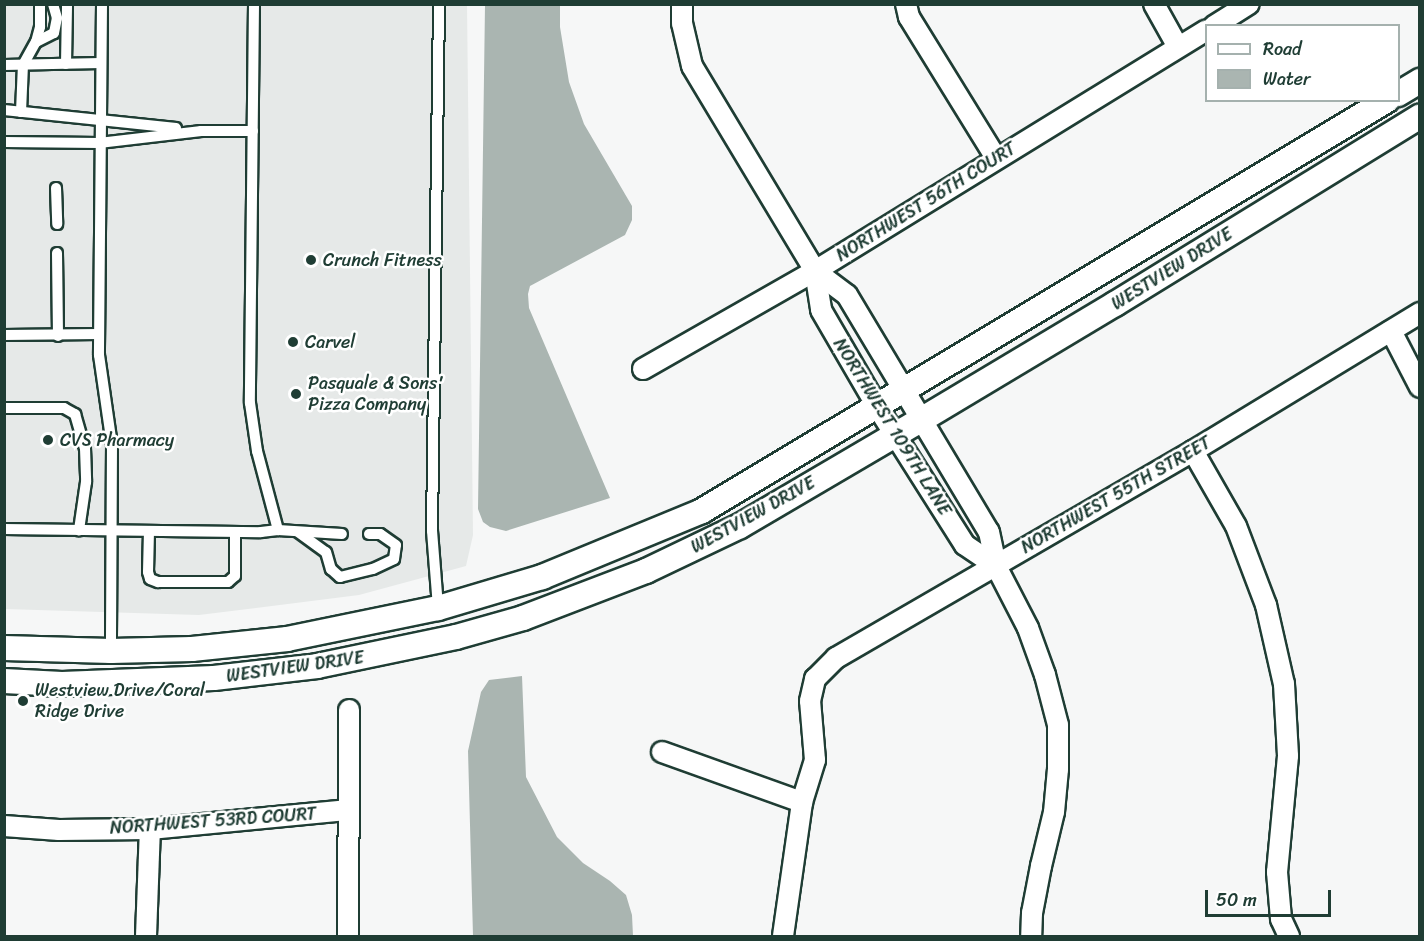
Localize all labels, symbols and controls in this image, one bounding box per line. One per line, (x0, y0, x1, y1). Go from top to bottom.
legend (1205, 24, 1400, 102)
text: Road (1263, 33, 1302, 65)
text: Water (1263, 63, 1310, 95)
street label: NORTHWEST 56TH COURT (832, 138, 1020, 266)
street label: WESTVIEW DRIVE (1107, 223, 1237, 315)
place label: Crunch Fitness (323, 249, 441, 271)
marker: Crunch Fitness (304, 253, 318, 267)
place label: Carvel (305, 331, 355, 353)
street label: NORTHWEST 109TH LANE (828, 334, 956, 520)
marker: Carvel (286, 335, 300, 349)
place label: Pasquale & Sons' Pizza Company (308, 373, 444, 416)
marker: Pasquale & Sons' Pizza Company (289, 387, 303, 401)
place label: CVS Pharmacy (60, 429, 174, 451)
street label: NORTHWEST 55TH STREET (1017, 432, 1215, 558)
marker: CVS Pharmacy (41, 433, 55, 447)
street label: WESTVIEW DRIVE (687, 472, 819, 558)
street label: WESTVIEW DRIVE (225, 647, 365, 687)
place label: Westview Drive/Coral Ridge Drive (35, 680, 205, 722)
marker: Westview Drive/Coral Ridge Drive (16, 694, 30, 708)
street label: NORTHWEST 53RD COURT (109, 803, 317, 839)
scale bar (1208, 878, 1334, 916)
text: 50 m (1216, 884, 1257, 916)

